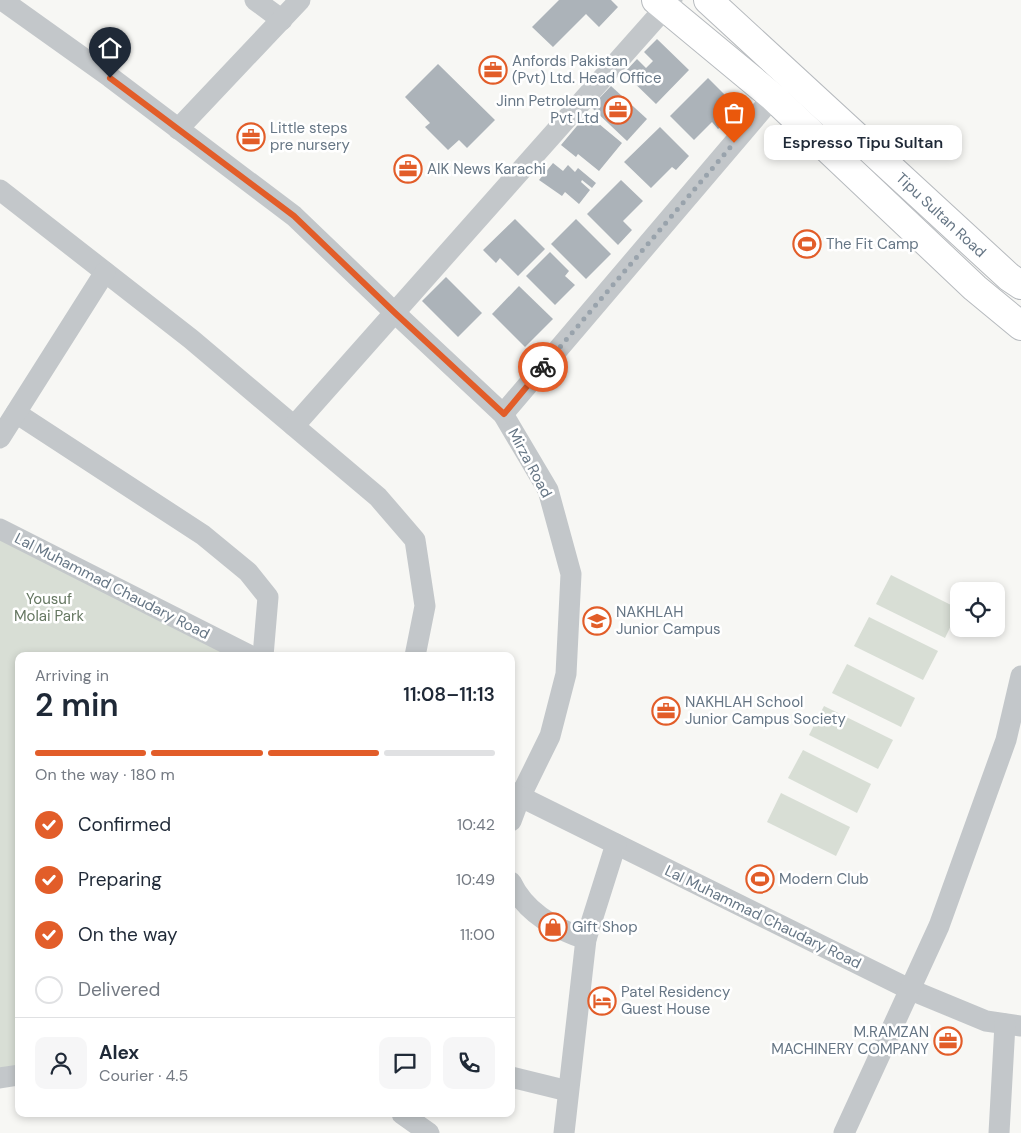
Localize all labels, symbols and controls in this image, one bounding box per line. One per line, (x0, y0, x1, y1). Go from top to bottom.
pin (89, 27, 131, 78)
icon: home (96, 34, 124, 62)
place label: Anfords Pakistan (Pvt) Ltd. Head Office (512, 51, 661, 88)
office icon: Anfords Pakistan (Pvt) Ltd. Head Office (478, 55, 508, 85)
place label: Jinn Petroleum Pvt Ltd (496, 91, 599, 128)
pin (713, 92, 755, 143)
office icon: Jinn Petroleum Pvt Ltd (603, 95, 633, 125)
icon: bag (720, 99, 748, 127)
place label: Little steps pre nursery (270, 118, 351, 155)
office icon: Little steps pre nursery (236, 122, 266, 152)
callout: Espresso Tipu Sultan (764, 126, 962, 160)
text: Espresso Tipu Sultan (783, 132, 943, 153)
office icon: AIK News Karachi (393, 154, 423, 184)
place label: AIK News Karachi (427, 159, 546, 179)
street label: Tipu Sultan Road (892, 168, 990, 262)
sports icon: The Fit Camp (792, 229, 822, 259)
place label: The Fit Camp (826, 234, 919, 254)
courier (518, 342, 568, 392)
icon: bike (529, 353, 557, 381)
street label: Mirza Road (503, 425, 557, 501)
street label: Lal Muhammad Chaudary Road (11, 528, 213, 644)
map controls (950, 582, 1005, 637)
button: locate (950, 582, 1005, 637)
park label: Yousuf Molai Park (14, 589, 85, 626)
place label: NAKHLAH Junior Campus (616, 602, 721, 639)
school or university icon: NAKHLAH Junior Campus (582, 606, 612, 636)
text: Arriving in (35, 665, 109, 686)
text: 11:08–11:13 (403, 682, 495, 707)
text: 2 min (35, 684, 119, 726)
place label: NAKHLAH School Junior Campus Society (685, 692, 846, 729)
office icon: NAKHLAH School Junior Campus Society (651, 696, 681, 726)
text: On the way · 180 m (35, 764, 175, 785)
icon: check (35, 811, 63, 839)
text: Confirmed (78, 812, 171, 837)
text: 10:42 (457, 814, 495, 835)
street label: Lal Muhammad Chaudary Road (661, 861, 865, 973)
sports icon: Modern Club (745, 864, 775, 894)
icon: check (35, 866, 63, 894)
text: Preparing (78, 867, 162, 892)
text: 10:49 (456, 869, 495, 890)
place label: Modern Club (779, 869, 869, 889)
shop icon: Gift Shop (538, 912, 568, 942)
place label: Gift Shop (572, 917, 638, 937)
icon: check (35, 921, 63, 949)
text: On the way (78, 922, 178, 947)
text: 11:00 (460, 924, 495, 945)
text: Delivered (78, 977, 160, 1002)
place label: Patel Residency Guest House (621, 982, 731, 1019)
hotel icon: Patel Residency Guest House (587, 986, 617, 1016)
place label: M.RAMZAN MACHINERY COMPANY (771, 1022, 929, 1059)
office icon: M.RAMZAN MACHINERY COMPANY (933, 1026, 963, 1056)
button: person (35, 1037, 87, 1089)
button: chat (379, 1037, 431, 1089)
button: phone (443, 1037, 495, 1089)
text: Alex (99, 1040, 139, 1065)
text: Courier · 4.5 (99, 1065, 188, 1086)

